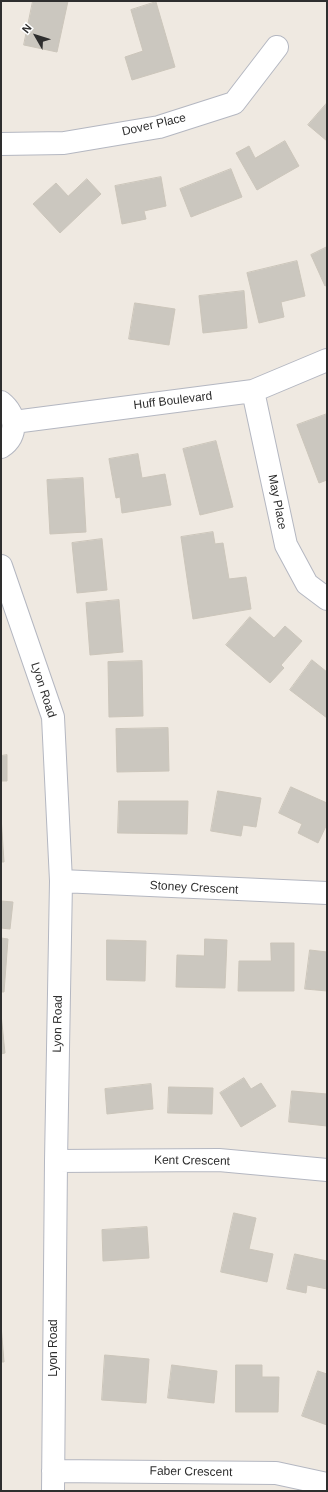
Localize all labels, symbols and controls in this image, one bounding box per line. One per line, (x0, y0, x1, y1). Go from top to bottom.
north arrow (16, 16, 56, 56)
text: N (20, 22, 34, 35)
street label: Dover Place (121, 111, 187, 139)
street label: Huff Boulevard (133, 389, 213, 413)
street label: May Place (265, 473, 289, 531)
street label: Lyon Road (27, 660, 59, 720)
street label: Stoney Crescent (149, 878, 239, 898)
street label: Lyon Road (50, 995, 66, 1053)
street label: Kent Crescent (154, 1153, 230, 1169)
street label: Lyon Road (47, 1319, 61, 1377)
street label: Faber Crescent (150, 1464, 232, 1480)

